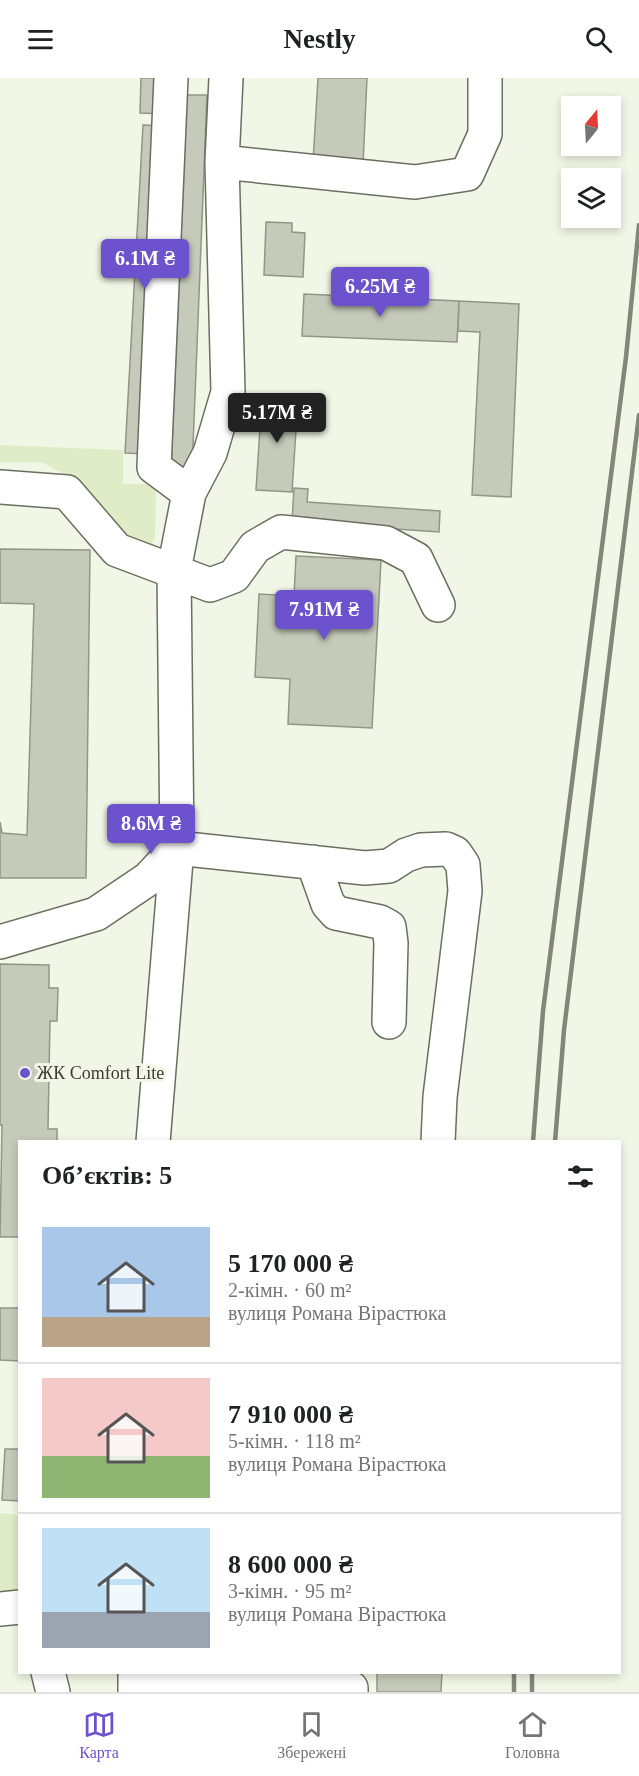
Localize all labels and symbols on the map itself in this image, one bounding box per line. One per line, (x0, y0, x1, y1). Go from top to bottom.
north arrow (561, 96, 621, 156)
pin: 6.1M ₴ (96, 239, 194, 290)
pin: 6.25M ₴ (325, 267, 435, 318)
pin: 5.17M ₴ (222, 393, 332, 444)
pin: 7.91M ₴ (269, 590, 379, 641)
pin: 8.6M ₴ (102, 804, 200, 855)
place label: ЖК Comfort Lite (37, 1063, 164, 1083)
marker: ЖК Comfort Lite (18, 1066, 32, 1080)

